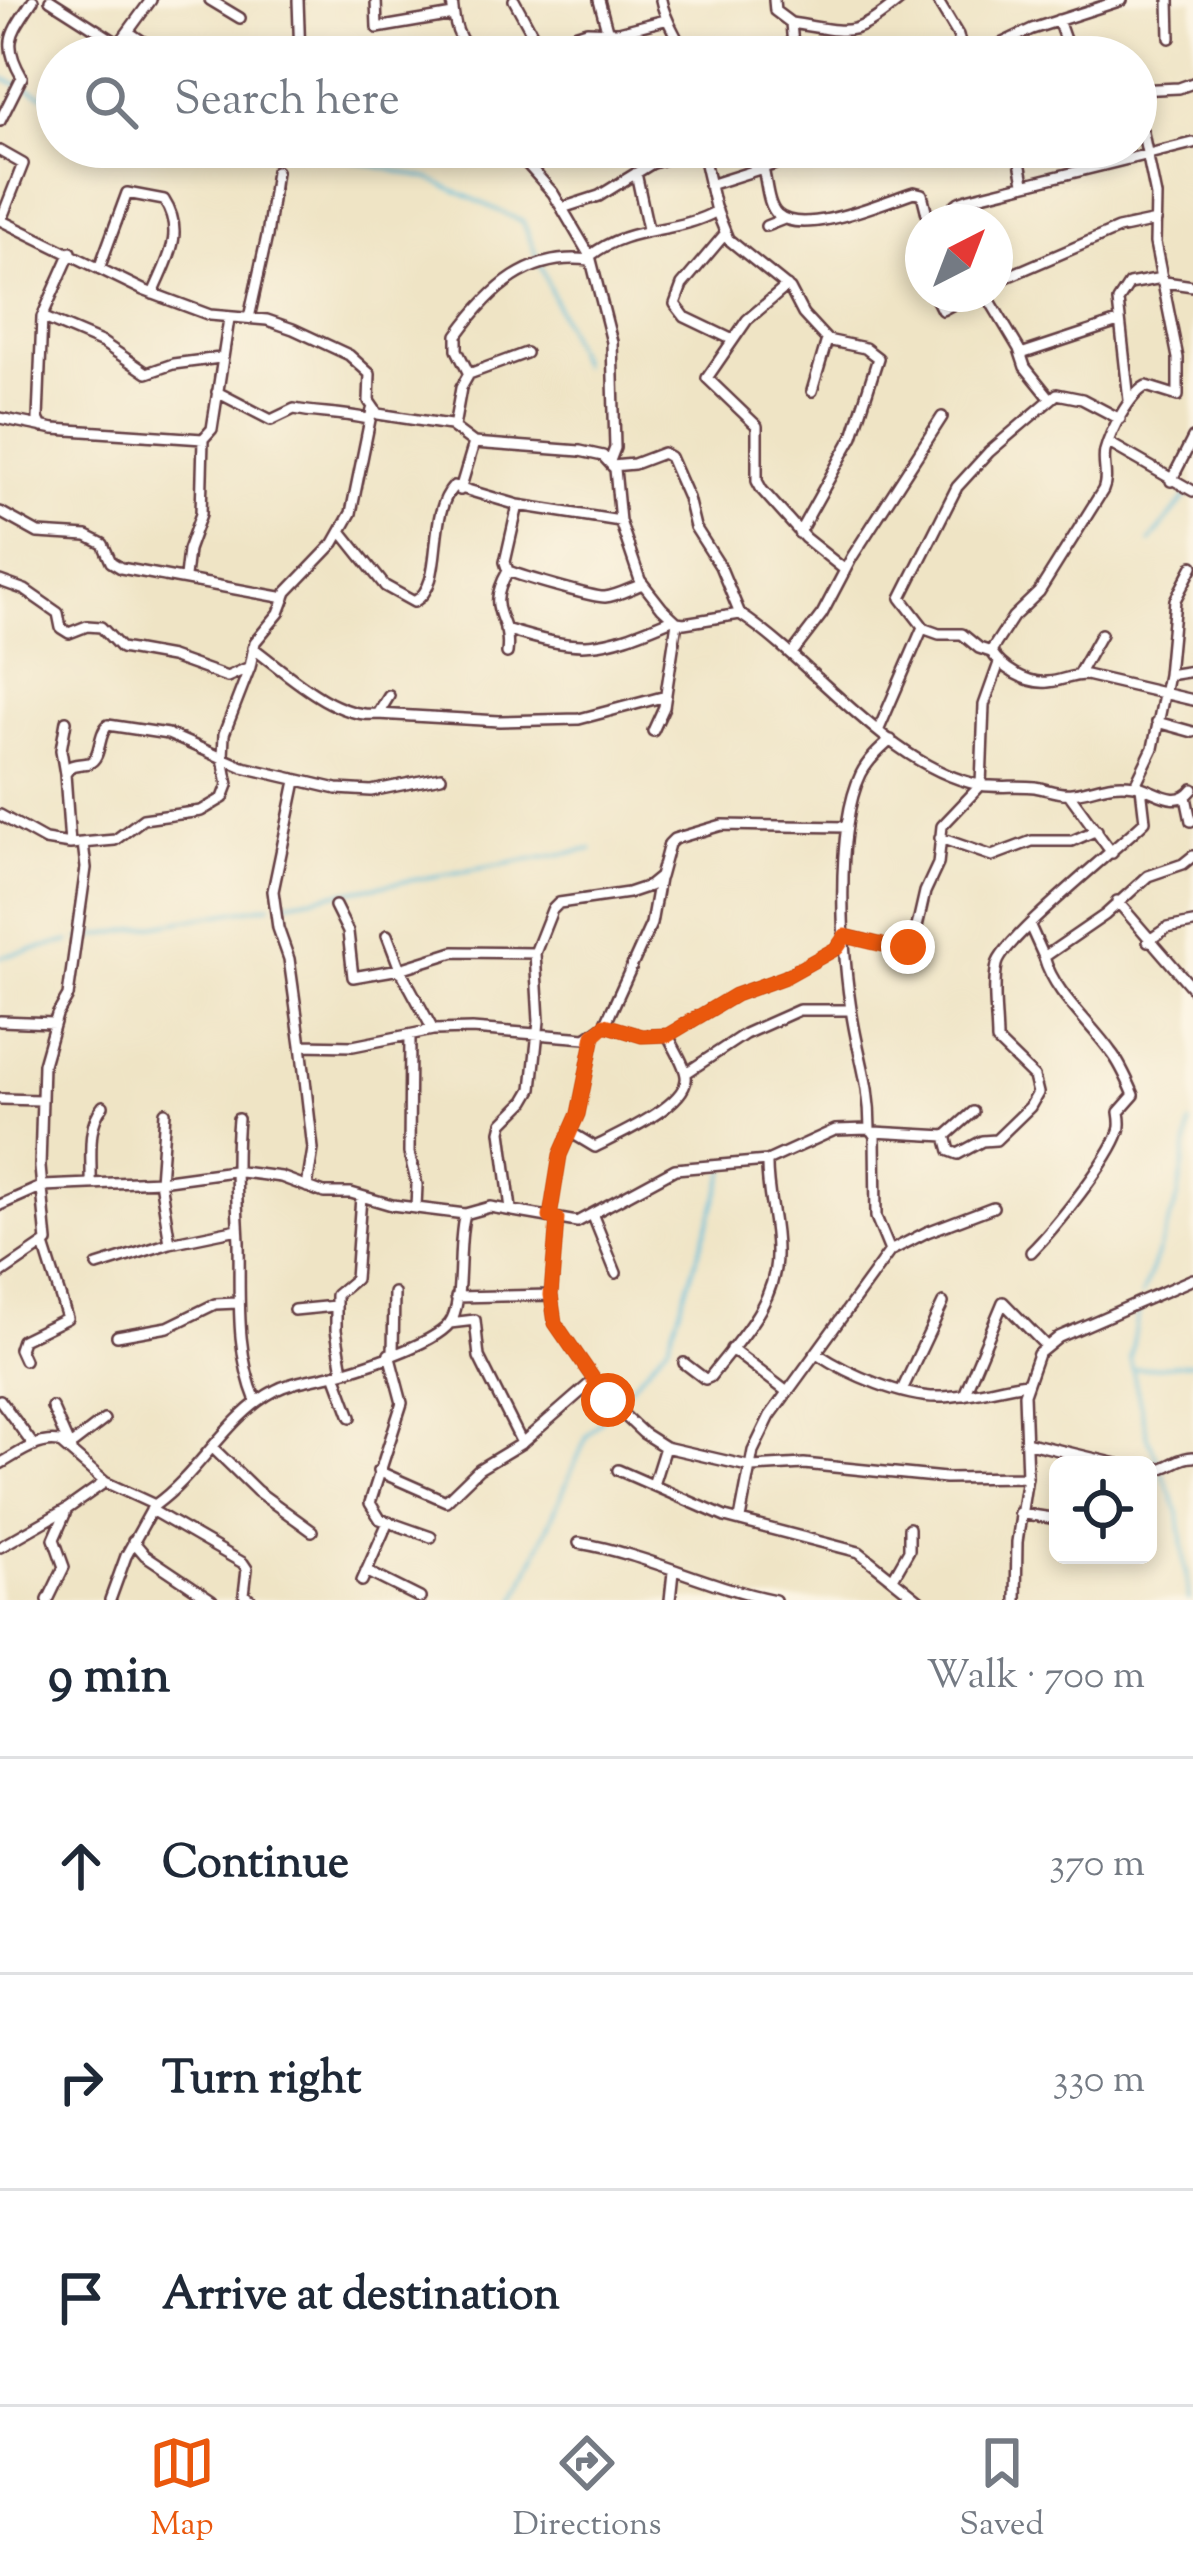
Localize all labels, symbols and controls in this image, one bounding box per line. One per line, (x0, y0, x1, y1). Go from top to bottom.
search box (36, 36, 1157, 168)
icon: search (78, 69, 144, 135)
text: Search here (174, 70, 400, 135)
north arrow (905, 204, 1013, 312)
route end (881, 920, 935, 974)
route start (581, 1373, 635, 1427)
map controls (1049, 1456, 1157, 1564)
button: locate (1049, 1456, 1157, 1564)
text: 9 min (48, 1642, 170, 1715)
text: Walk · 700 m (926, 1650, 1145, 1706)
icon: ahead (48, 1833, 114, 1899)
text: Continue (162, 1833, 349, 1898)
text: 370 m (1049, 1838, 1145, 1894)
icon: right (48, 2049, 114, 2115)
text: Turn right (162, 2049, 361, 2114)
text: 330 m (1053, 2054, 1145, 2110)
icon: arrive (48, 2265, 114, 2331)
text: Arrive at destination (162, 2265, 560, 2330)
tab: Map (149, 2430, 215, 2550)
tab: Directions (513, 2430, 662, 2550)
tab: Saved (959, 2430, 1044, 2550)

